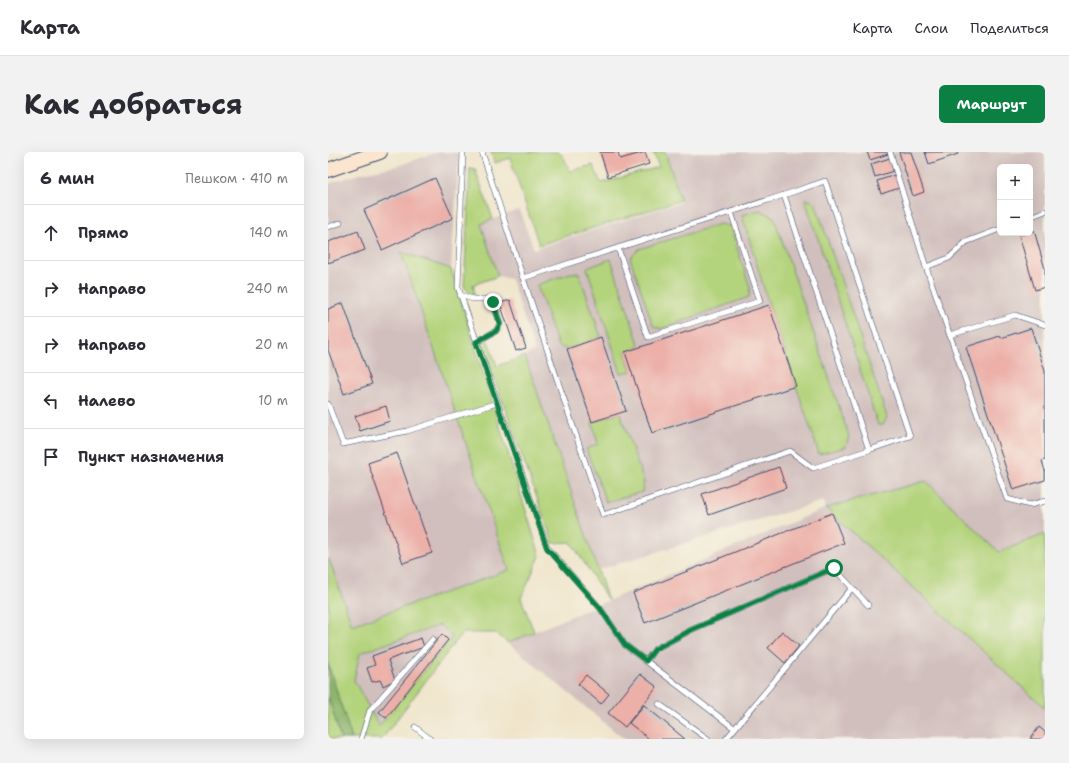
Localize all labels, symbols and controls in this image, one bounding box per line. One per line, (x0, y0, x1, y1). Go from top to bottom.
text: Карта (20, 15, 80, 40)
text: Карта (852, 19, 893, 37)
text: Слои (915, 19, 948, 37)
text: Поделиться (970, 19, 1049, 37)
text: Как добраться (24, 85, 243, 123)
button: Маршрут (939, 85, 1045, 123)
map controls (997, 164, 1033, 236)
button: + (997, 164, 1033, 200)
text: 6 мин (40, 167, 95, 189)
text: Пешком · 410 m (185, 170, 288, 187)
button: − (997, 200, 1033, 236)
icon: ahead (40, 222, 62, 244)
text: Прямо (78, 223, 128, 243)
text: 140 m (249, 224, 288, 241)
icon: right (40, 278, 62, 300)
text: Направо (78, 279, 146, 299)
text: 240 m (246, 280, 288, 297)
route end (484, 293, 502, 311)
icon: right (40, 334, 62, 356)
text: Направо (78, 335, 146, 355)
text: 20 m (255, 336, 288, 353)
icon: left (40, 390, 62, 412)
text: Налево (78, 391, 136, 411)
text: 10 m (258, 392, 288, 409)
icon: arrive (40, 446, 62, 468)
text: Пункт назначения (78, 447, 224, 467)
route start (825, 559, 843, 577)

